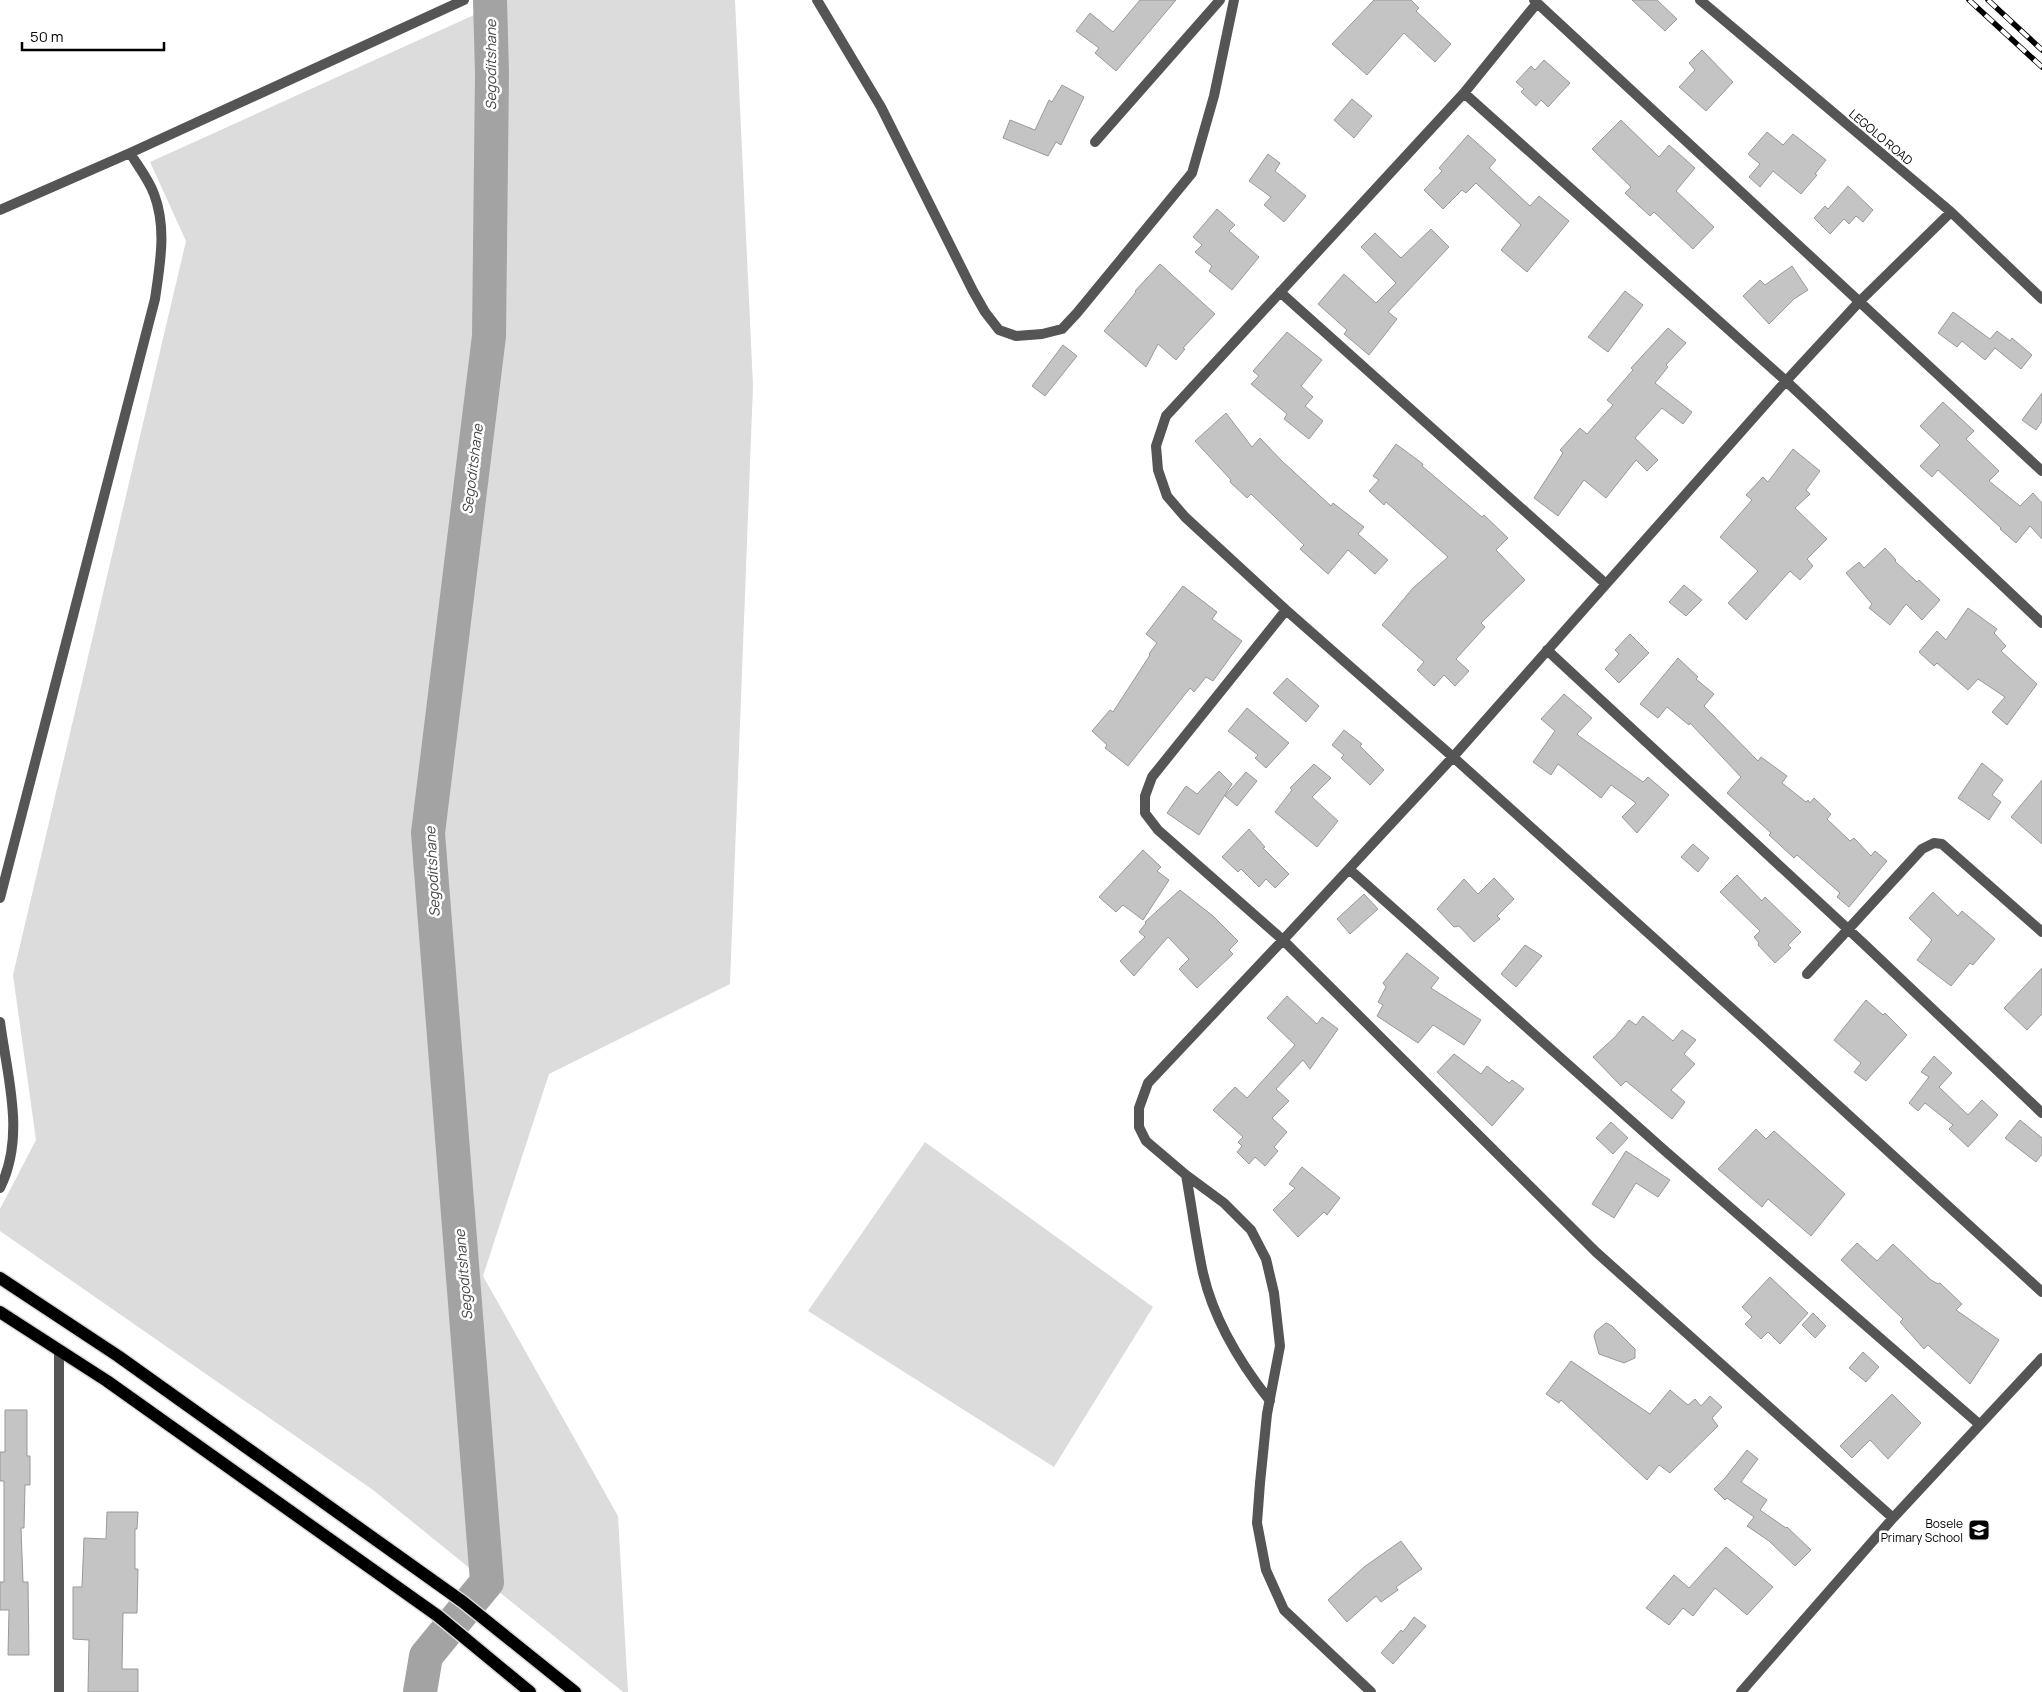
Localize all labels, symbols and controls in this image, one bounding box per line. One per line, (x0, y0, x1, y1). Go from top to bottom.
water label: Segoditshane (481, 19, 500, 110)
scale bar (22, 20, 165, 52)
text: 50 m (30, 26, 64, 47)
street label: LEGOLO ROAD (1846, 105, 1916, 169)
water label: Segoditshane (457, 422, 487, 515)
water label: Segoditshane (420, 826, 444, 918)
water label: Segoditshane (450, 1228, 476, 1321)
place label: Bosele Primary School (1881, 1515, 1963, 1546)
school or university icon: Bosele Primary School (1967, 1518, 1991, 1542)

